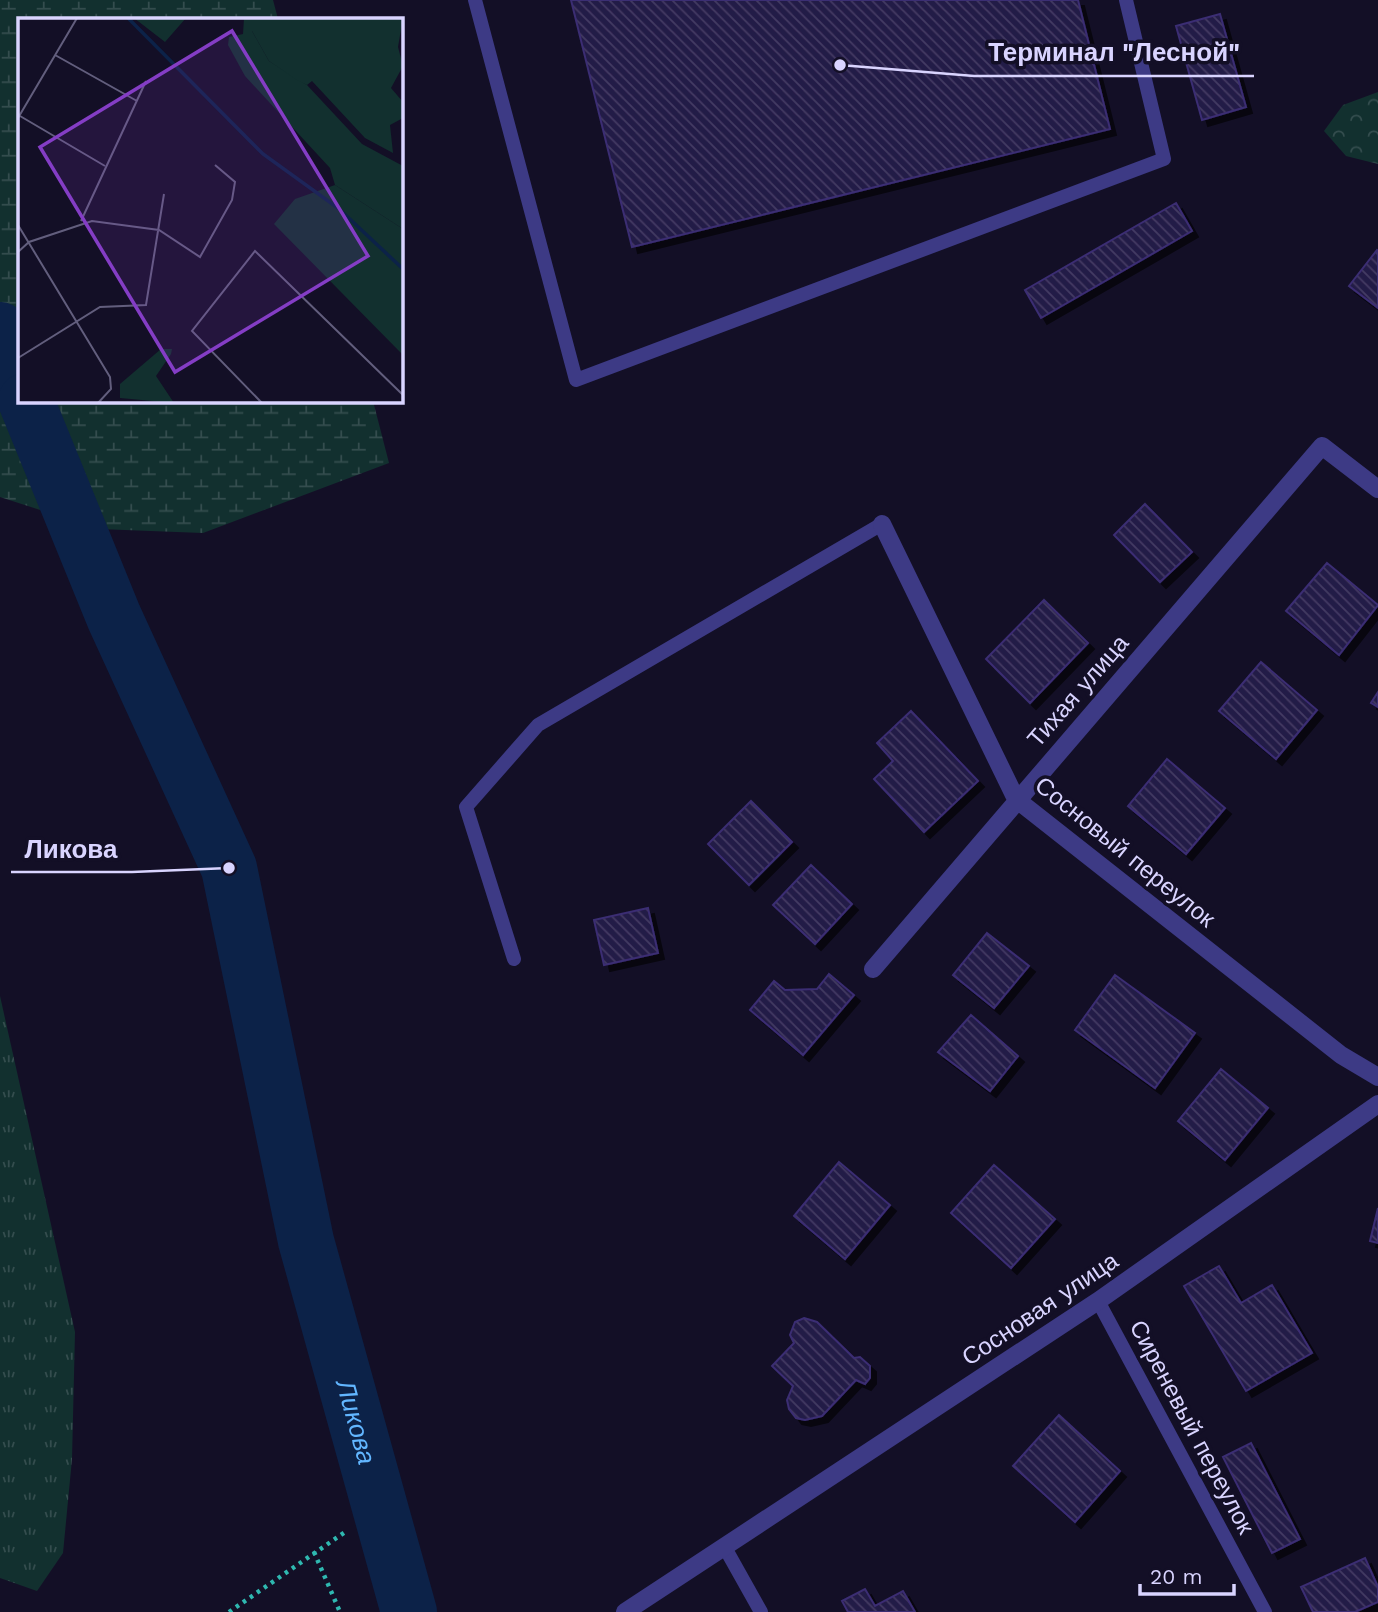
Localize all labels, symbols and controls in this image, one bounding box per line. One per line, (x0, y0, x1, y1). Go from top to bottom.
inset map (18, 18, 402, 402)
callout: Терминал "Лесной" (974, 29, 1254, 76)
text: Терминал "Лесной" (988, 37, 1240, 67)
street label: Тихая улица (1022, 629, 1135, 753)
street label: Сосновый переулок (1029, 771, 1221, 933)
callout: Ликова (11, 825, 132, 872)
text: Ликова (25, 834, 118, 864)
street label: Сосновая улица (957, 1246, 1124, 1372)
street label: Сиреневый переулок (1124, 1315, 1260, 1539)
water label: Ликова (330, 1374, 382, 1468)
scale bar (1140, 1552, 1234, 1596)
text: 20 m (1150, 1564, 1202, 1589)

